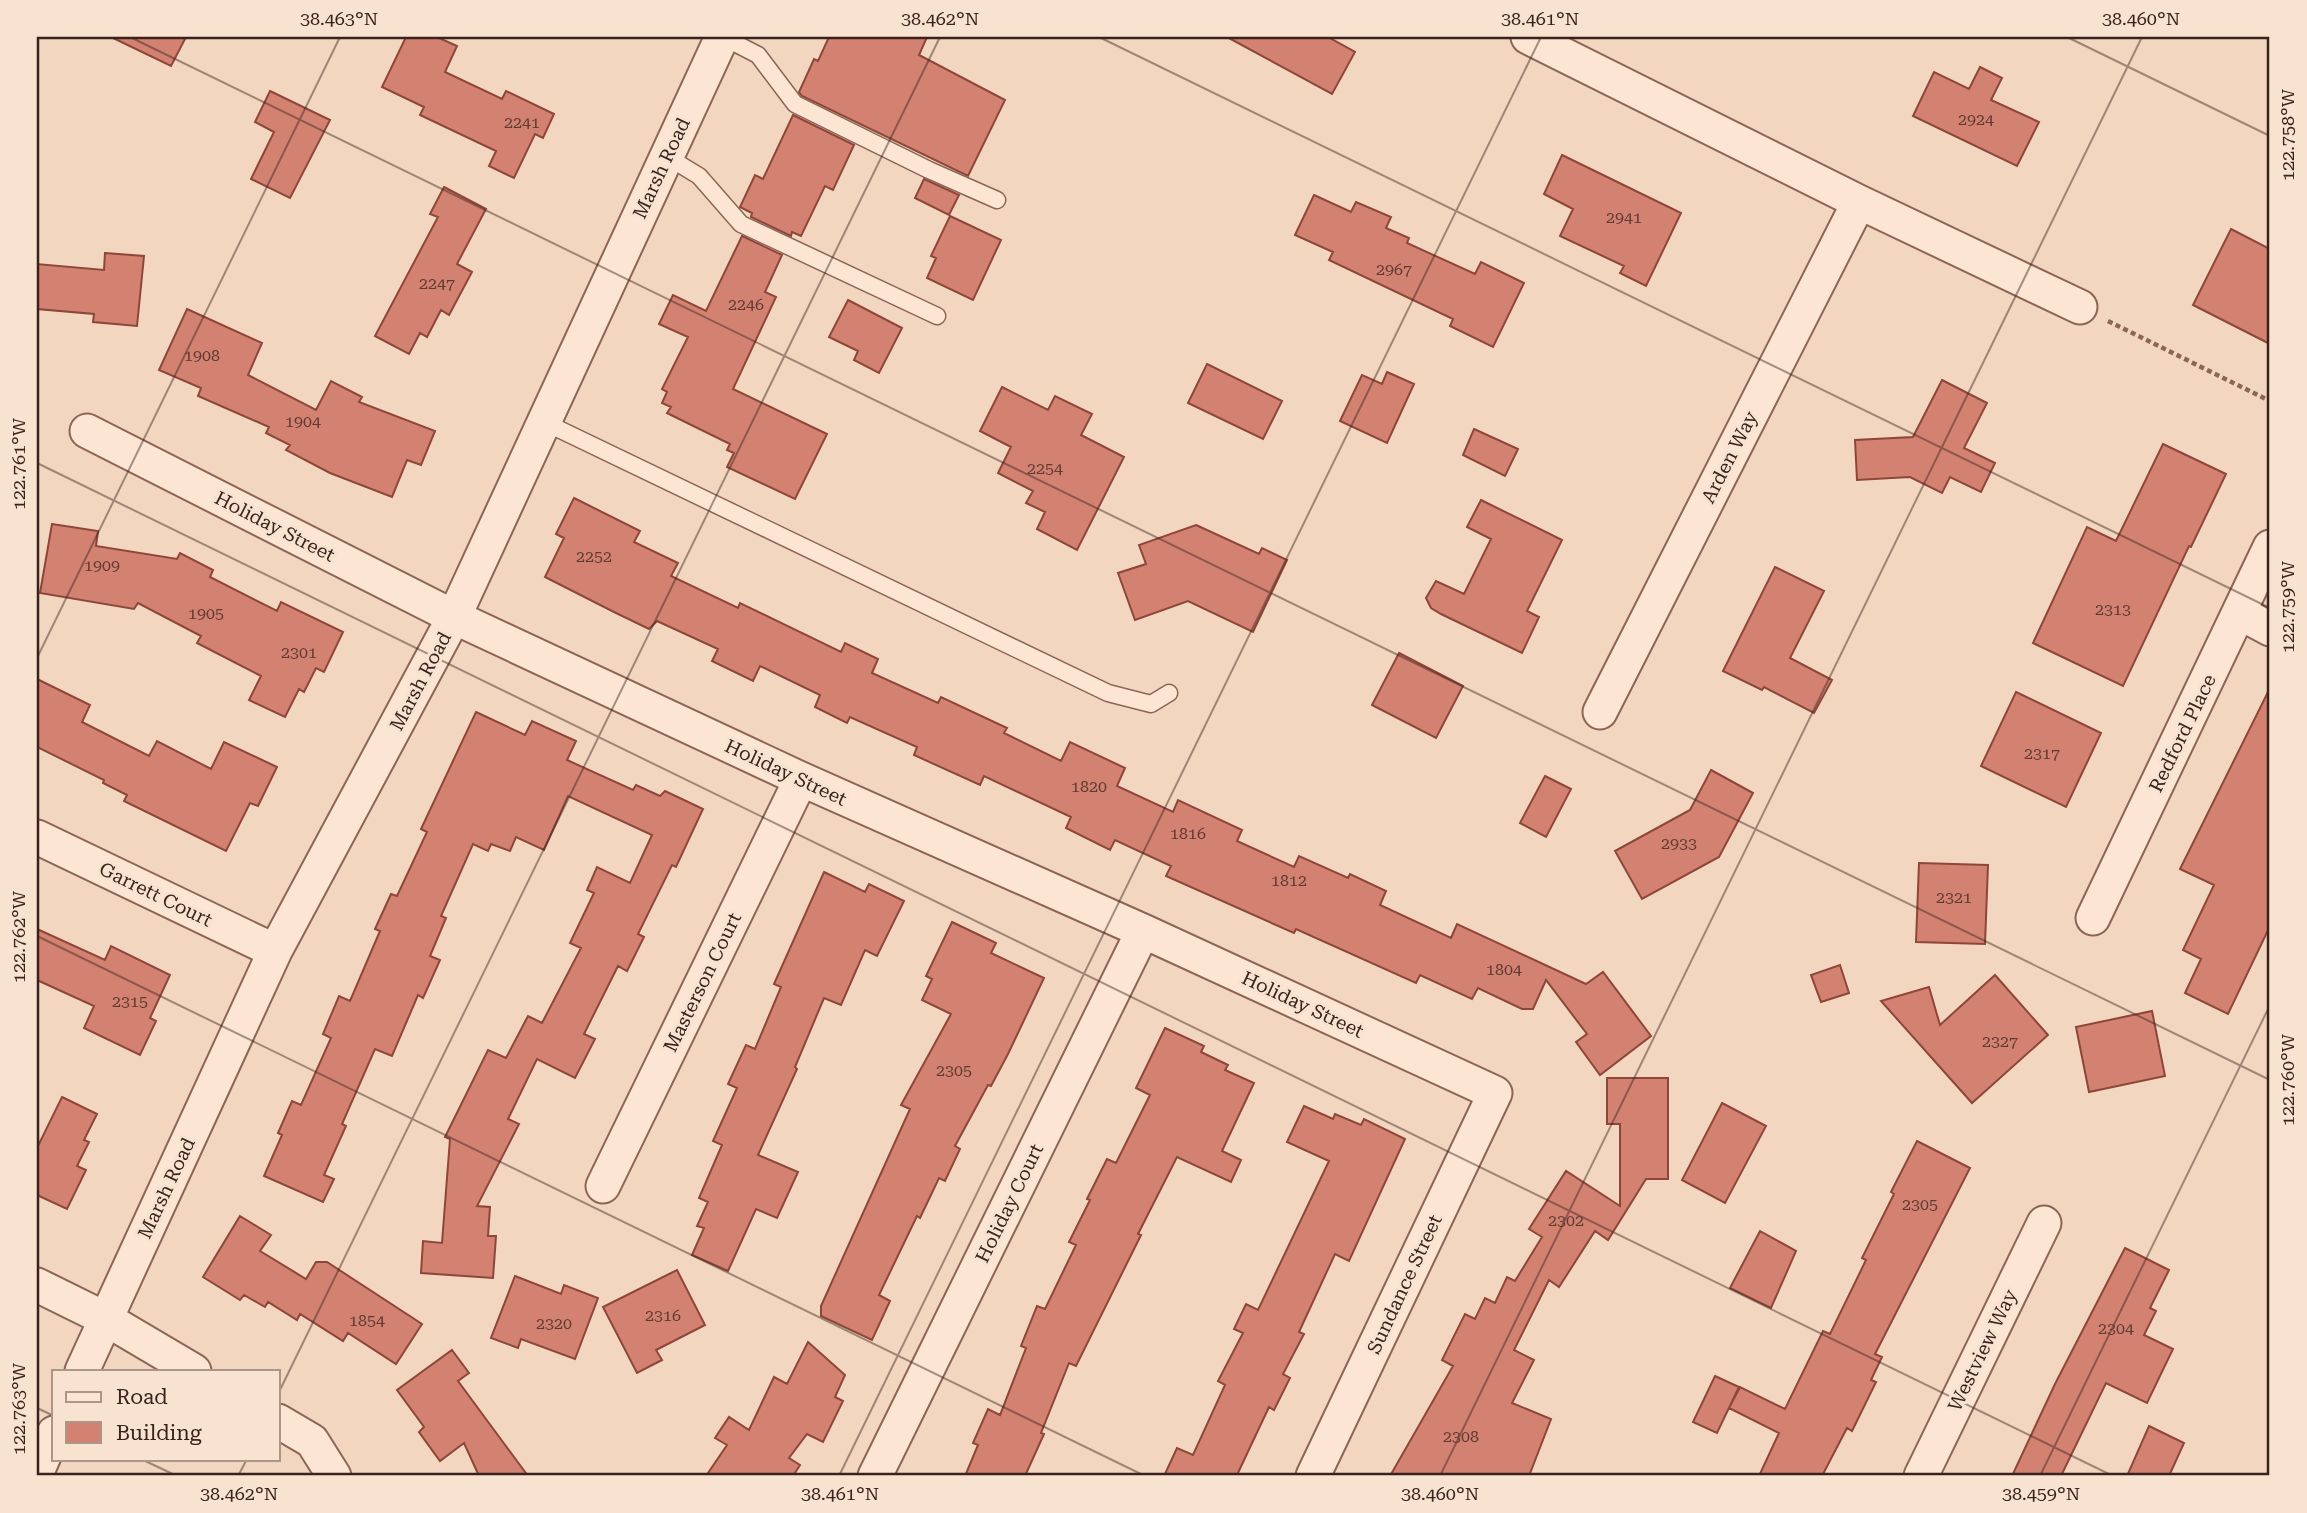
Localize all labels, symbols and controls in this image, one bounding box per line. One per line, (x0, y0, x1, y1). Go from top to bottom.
text: 38.463°N (300, 8, 378, 29)
text: 38.462°N (901, 8, 979, 29)
text: 38.461°N (1501, 8, 1579, 29)
text: 38.460°N (2102, 8, 2180, 29)
text: 122.758°W (2277, 88, 2298, 181)
house number: 2924 (1958, 110, 1994, 129)
house number: 2241 (504, 113, 540, 132)
street label: Marsh Road (628, 114, 695, 222)
house number: 2941 (1606, 208, 1642, 227)
house number: 2967 (1376, 260, 1412, 279)
house number: 2247 (419, 274, 455, 293)
house number: 2246 (728, 295, 764, 314)
house number: 1908 (184, 346, 220, 365)
street label: Arden Way (1696, 407, 1763, 507)
house number: 1904 (285, 412, 321, 431)
text: 122.761°W (8, 417, 29, 510)
house number: 2254 (1027, 459, 1063, 478)
street label: Holiday Street (211, 486, 339, 567)
house number: 2252 (576, 547, 612, 566)
house number: 1909 (84, 556, 120, 575)
text: 122.759°W (2277, 560, 2298, 653)
house number: 2313 (2095, 600, 2131, 619)
house number: 1905 (188, 604, 224, 623)
street label: Marsh Road (385, 628, 456, 735)
house number: 2301 (281, 643, 317, 662)
street label: Redford Place (2144, 670, 2221, 796)
street label: Holiday Street (721, 734, 850, 811)
house number: 2317 (2024, 744, 2060, 763)
house number: 1820 (1071, 777, 1107, 796)
house number: 1816 (1170, 824, 1206, 843)
house number: 2933 (1661, 834, 1697, 853)
street label: Garrett Court (96, 857, 216, 932)
house number: 1812 (1271, 871, 1307, 890)
house number: 2321 (1936, 888, 1972, 907)
text: 122.762°W (8, 890, 29, 983)
street label: Masterson Court (659, 909, 746, 1056)
house number: 1804 (1486, 960, 1522, 979)
street label: Holiday Street (1238, 966, 1367, 1043)
house number: 2315 (112, 992, 148, 1011)
house number: 2327 (1982, 1032, 2018, 1051)
text: 122.760°W (2277, 1033, 2298, 1126)
house number: 2305 (936, 1061, 972, 1080)
street label: Marsh Road (133, 1134, 200, 1242)
street label: Holiday Court (971, 1140, 1048, 1267)
house number: 2305 (1902, 1195, 1938, 1214)
street label: Sundance Street (1362, 1211, 1447, 1358)
house number: 2302 (1548, 1211, 1584, 1230)
street label: Westview Way (1943, 1285, 2022, 1415)
house number: 2316 (645, 1306, 681, 1325)
house number: 1854 (349, 1311, 385, 1330)
house number: 2320 (536, 1314, 572, 1333)
house number: 2304 (2098, 1319, 2134, 1338)
text: 122.763°W (8, 1362, 29, 1455)
legend (52, 1370, 280, 1460)
text: Road (116, 1385, 168, 1409)
text: Building (116, 1421, 202, 1445)
house number: 2308 (1443, 1427, 1479, 1446)
text: 38.462°N (200, 1483, 278, 1504)
text: 38.461°N (801, 1483, 879, 1504)
text: 38.460°N (1401, 1483, 1479, 1504)
text: 38.459°N (2002, 1483, 2080, 1504)

